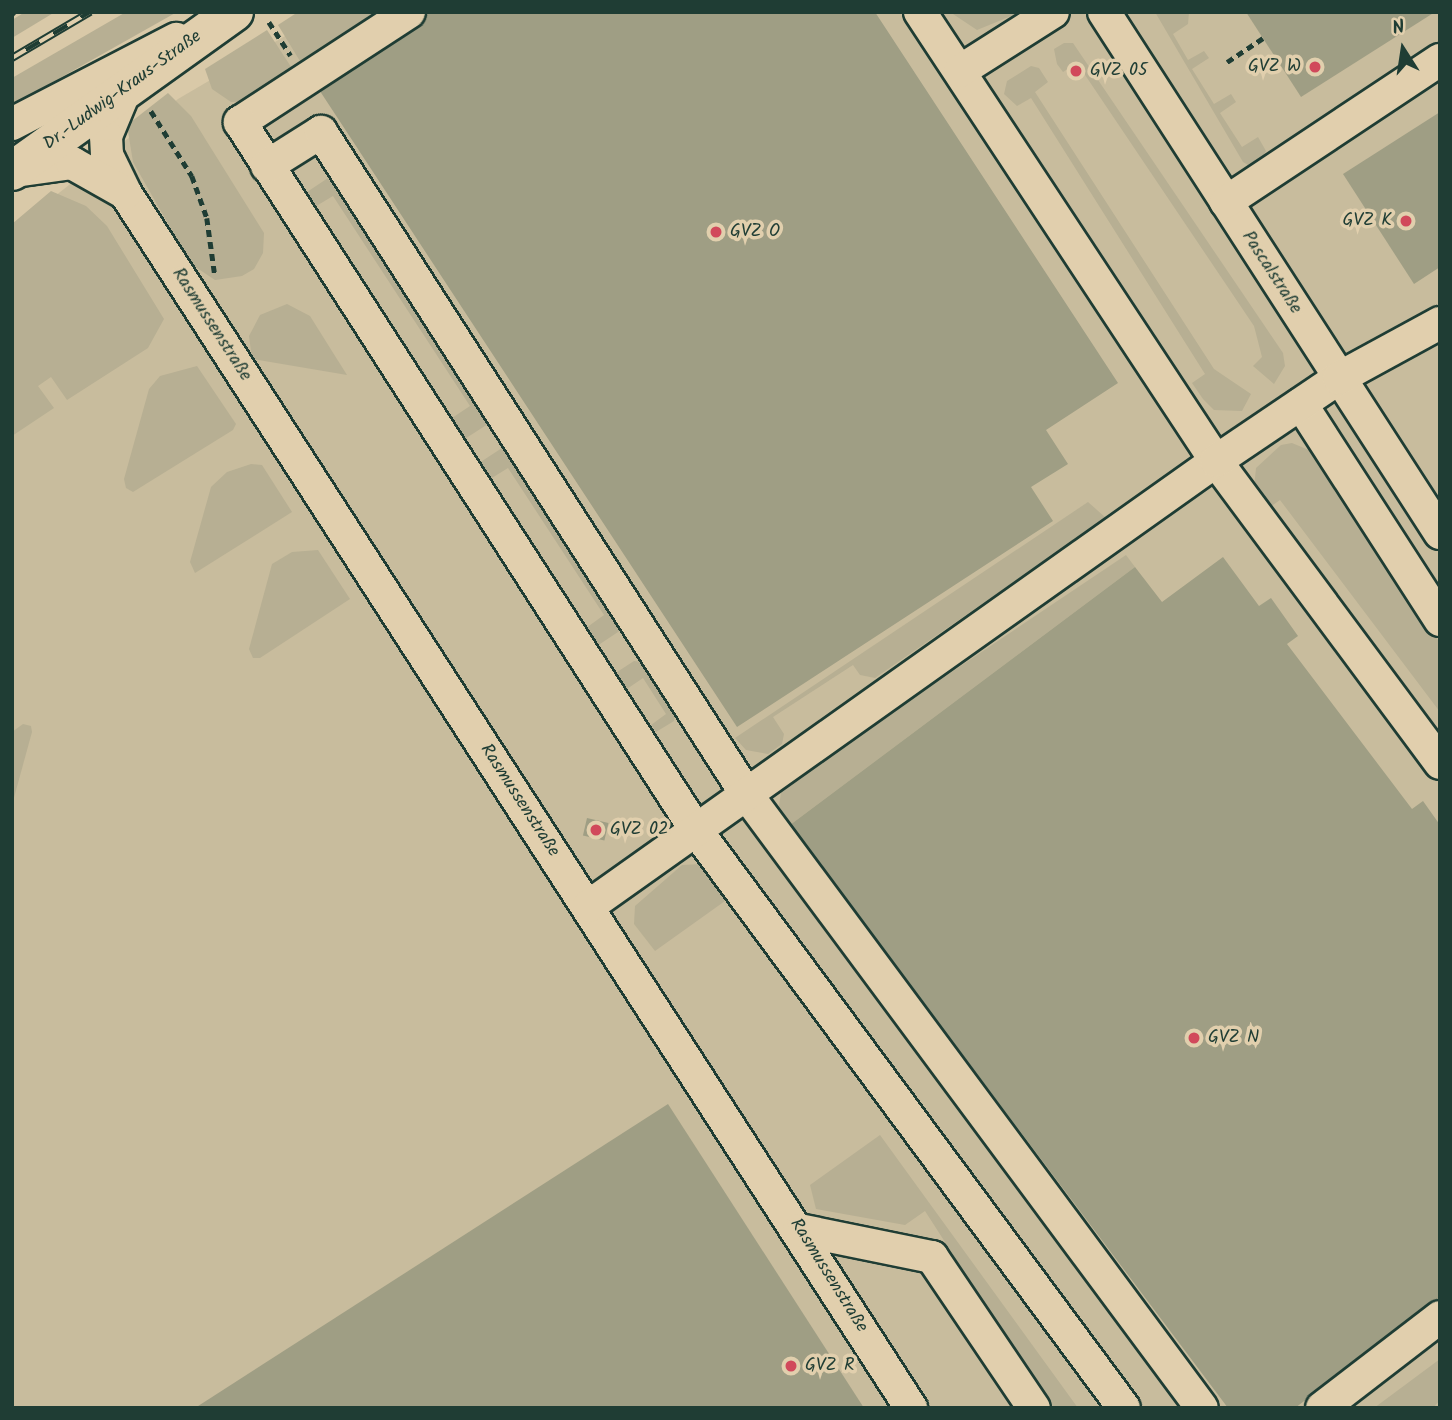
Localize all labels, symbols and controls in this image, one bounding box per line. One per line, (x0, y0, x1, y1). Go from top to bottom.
text: N (1390, 13, 1408, 44)
north arrow (1368, 14, 1438, 84)
street label: Dr.-Ludwig-Kraus-Straße (40, 26, 206, 156)
place label: GVZ W (1248, 56, 1301, 78)
marker: GVZ W (1307, 59, 1323, 75)
place label: GVZ 05 (1090, 60, 1148, 82)
marker: GVZ 05 (1068, 63, 1084, 79)
place label: GVZ K (1342, 210, 1392, 232)
marker: GVZ K (1398, 213, 1414, 229)
place label: GVZ O (730, 221, 780, 243)
marker: GVZ O (708, 224, 724, 240)
street label: Pascalstraße (1236, 228, 1306, 318)
street label: Rasmussenstraße (166, 264, 256, 386)
street label: Rasmussenstraße (474, 740, 564, 862)
place label: GVZ 02 (610, 819, 668, 841)
marker: GVZ 02 (588, 822, 604, 838)
place label: GVZ N (1208, 1027, 1259, 1049)
marker: GVZ N (1186, 1030, 1202, 1046)
street label: Rasmussenstraße (784, 1215, 872, 1337)
place label: GVZ R (805, 1355, 854, 1377)
marker: GVZ R (783, 1358, 799, 1374)

